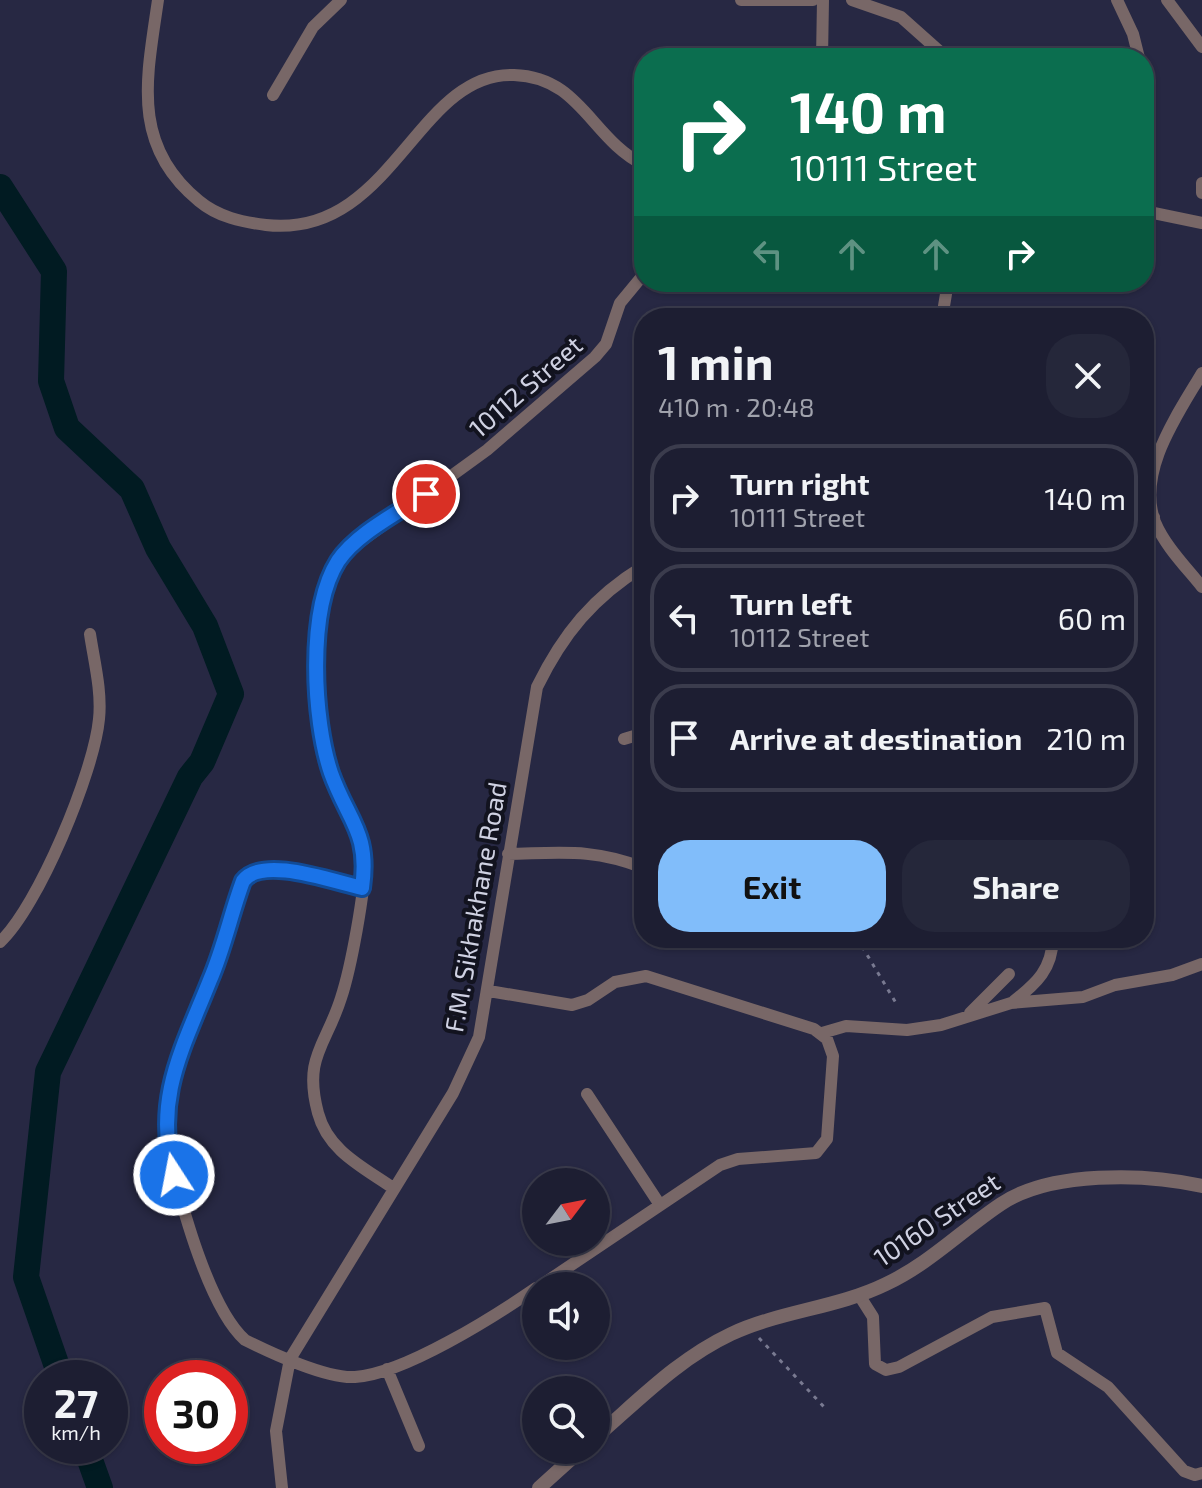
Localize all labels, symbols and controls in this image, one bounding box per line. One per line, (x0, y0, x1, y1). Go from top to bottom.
text: 140 m (790, 77, 947, 144)
icon: right (658, 80, 762, 184)
text: 10111 Street (790, 145, 977, 188)
icon: left (746, 232, 790, 276)
icon: ahead (830, 232, 874, 276)
icon: ahead (914, 232, 958, 276)
icon: right (998, 232, 1042, 276)
street label: 10112 Street (462, 328, 588, 443)
text: 1 min (658, 332, 774, 390)
button: close (1046, 334, 1130, 418)
text: 410 m · 20:48 (658, 391, 815, 422)
pin (392, 460, 460, 528)
text: Turn right (730, 465, 870, 501)
icon: arrive (404, 472, 448, 516)
icon: right (662, 476, 706, 520)
text: 140 m (1045, 480, 1126, 516)
text: 10111 Street (730, 501, 865, 532)
text: Turn left (730, 585, 852, 621)
icon: left (662, 596, 706, 640)
text: 60 m (1058, 600, 1126, 636)
text: 10112 Street (730, 621, 869, 652)
icon: arrive (662, 716, 706, 760)
text: Arrive at destination (730, 720, 1022, 756)
text: 210 m (1046, 720, 1126, 756)
street label: F.M. Sikhakhane Road (437, 779, 512, 1034)
button: Exit (658, 840, 886, 932)
button: Share (902, 840, 1130, 932)
position arrow (132, 1133, 216, 1217)
street label: 10160 Street (867, 1165, 1005, 1272)
north arrow (522, 1168, 610, 1256)
map controls (522, 1168, 610, 1464)
button: sound (522, 1272, 610, 1360)
speed limit sign: 30 (144, 1360, 248, 1464)
button: search (522, 1376, 610, 1464)
text: 27 (54, 1378, 98, 1426)
text: km/h (51, 1420, 101, 1444)

